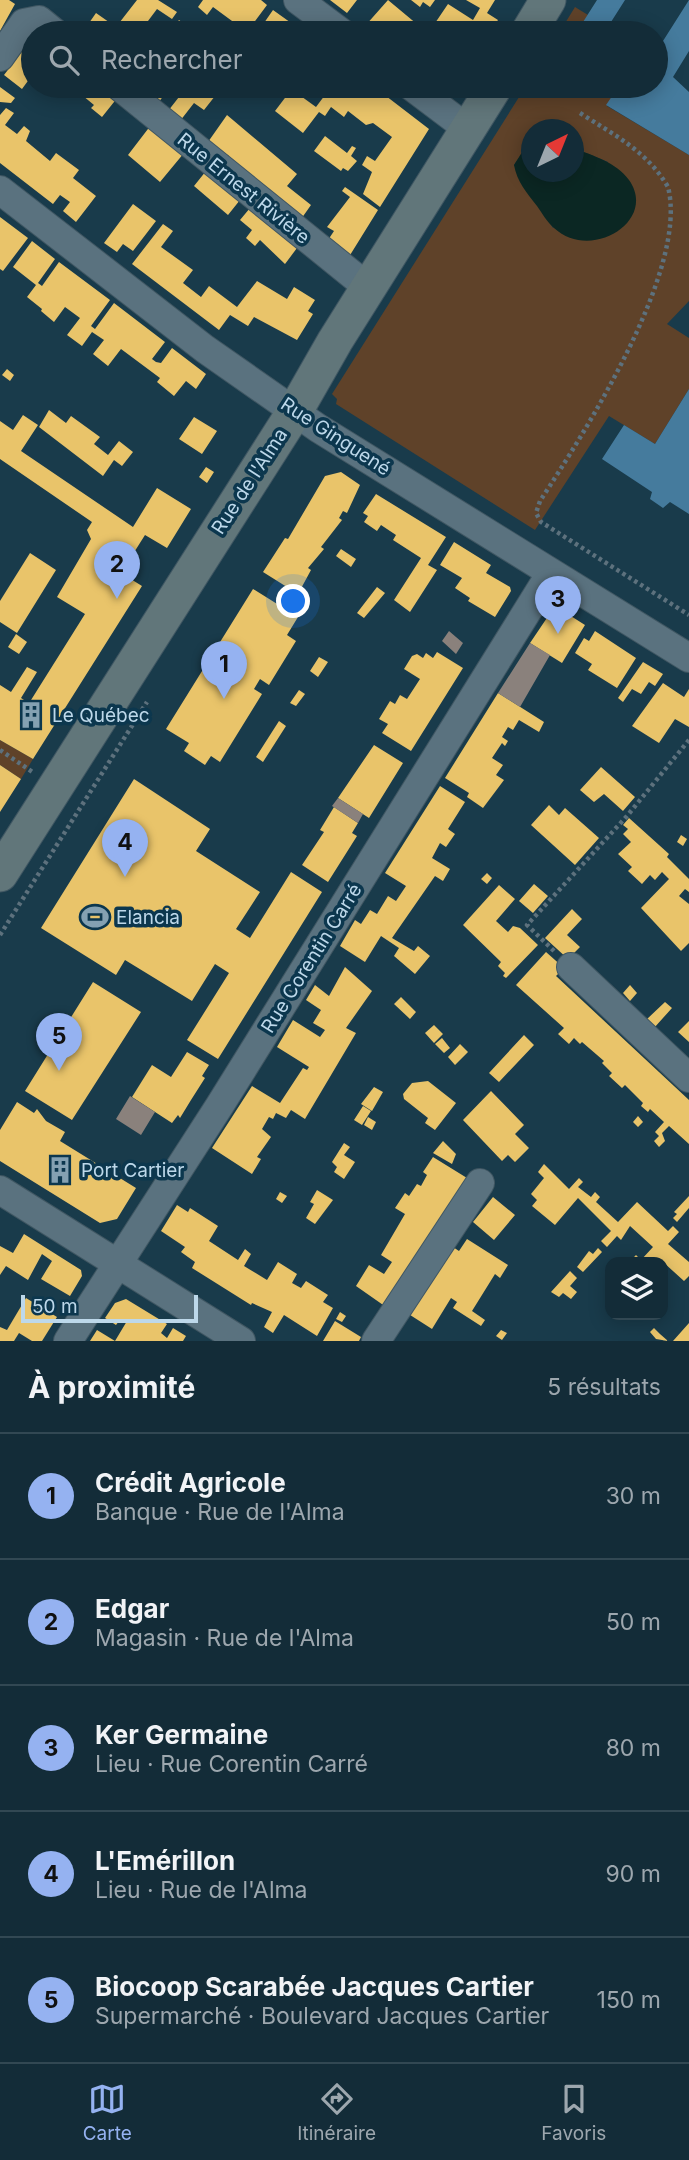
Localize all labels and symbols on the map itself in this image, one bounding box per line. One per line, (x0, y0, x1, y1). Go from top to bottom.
north arrow (521, 119, 584, 182)
street label: Rue Ernest Rivière (173, 128, 315, 249)
street label: Rue Ginguené (277, 392, 395, 480)
street label: Rue de l'Alma (207, 424, 292, 539)
pin: 2 (94, 541, 140, 599)
pin: 3 (535, 576, 581, 634)
your location (276, 584, 310, 618)
pin: 1 (201, 641, 247, 699)
building icon: Le Québec (16, 700, 46, 730)
place label: Le Québec (52, 704, 150, 727)
pin: 4 (102, 819, 148, 877)
street label: Rue Corentin Carré (256, 879, 367, 1037)
sports icon: Elancia (80, 902, 110, 932)
place label: Elancia (116, 906, 180, 929)
pin: 5 (36, 1013, 82, 1071)
building icon: Port Cartier (45, 1155, 75, 1185)
place label: Port Cartier (81, 1159, 184, 1182)
scale bar (21, 1292, 198, 1324)

